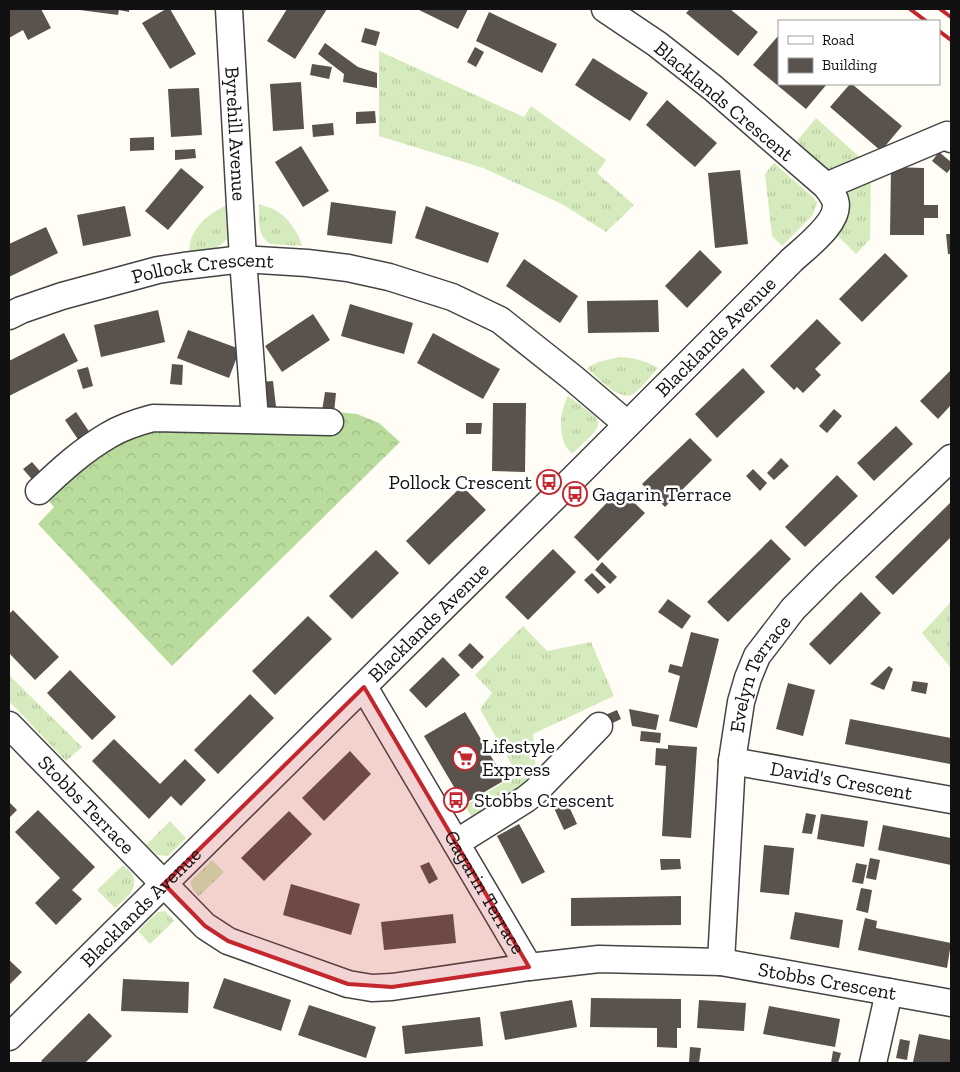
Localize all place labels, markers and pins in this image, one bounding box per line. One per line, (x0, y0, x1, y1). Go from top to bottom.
bus stop icon: Pollock Crescent (536, 469, 562, 495)
place label: Pollock Crescent (389, 470, 533, 494)
bus stop icon: Gagarin Terrace (562, 481, 588, 507)
place label: Gagarin Terrace (592, 482, 731, 506)
place label: Lifestyle Express (482, 734, 555, 781)
supermarket icon: Lifestyle Express (452, 745, 478, 771)
bus stop icon: Stobbs Crescent (443, 787, 469, 813)
place label: Stobbs Crescent (474, 788, 615, 812)

